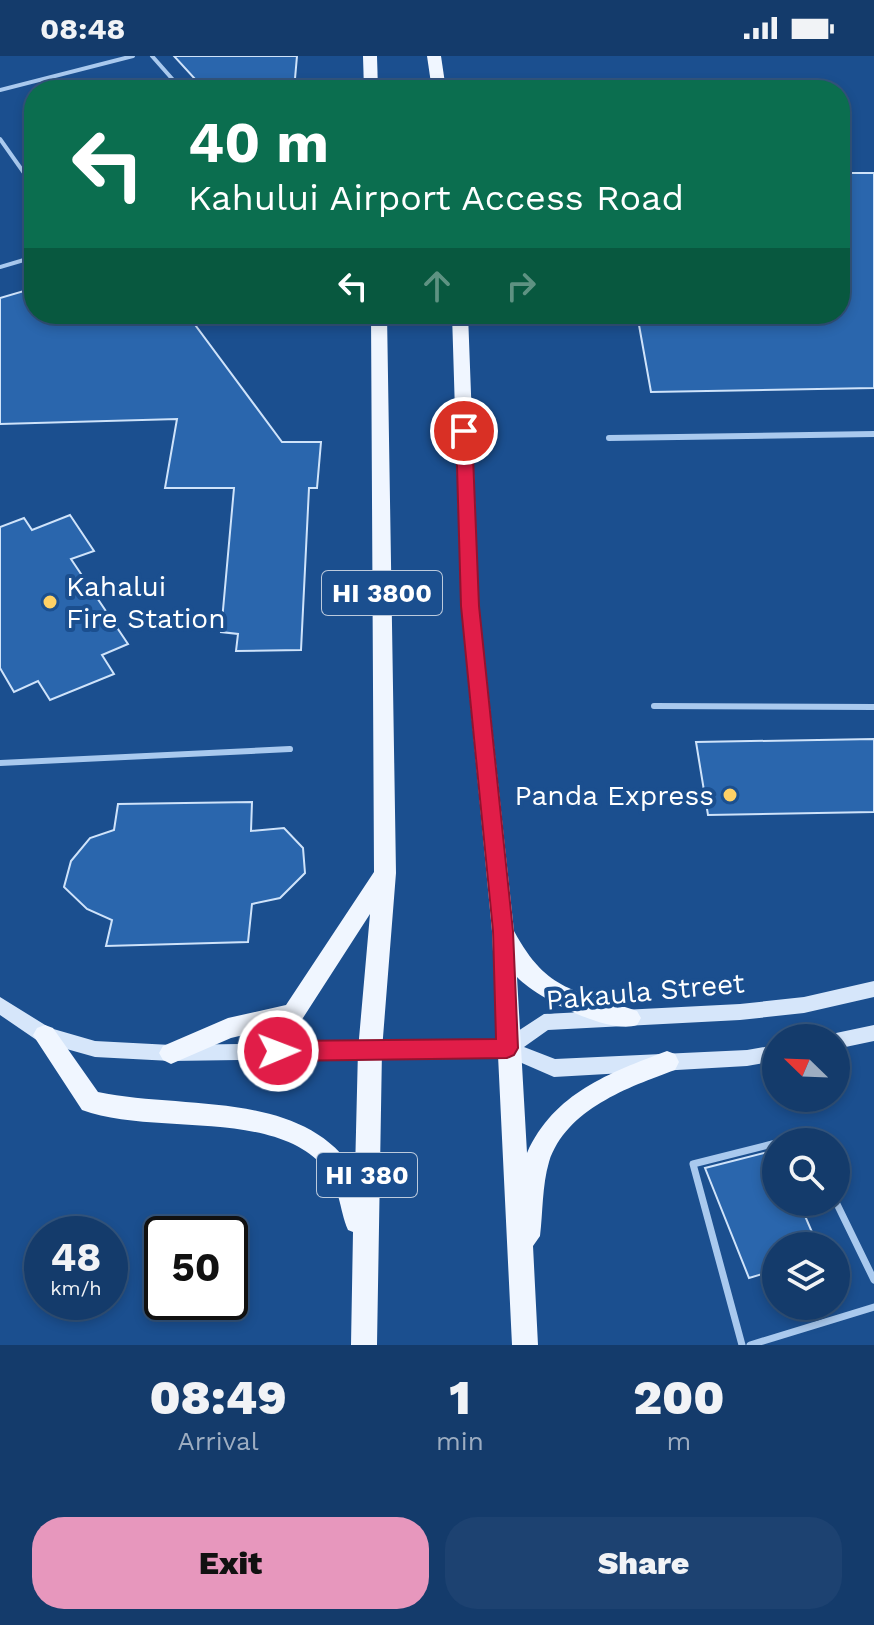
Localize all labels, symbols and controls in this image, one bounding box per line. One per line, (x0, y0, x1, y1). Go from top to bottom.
text: 08:48 (40, 11, 125, 46)
text: 40 m (188, 110, 329, 176)
icon: left (56, 112, 160, 216)
text: Kahului Airport Access Road (188, 177, 684, 219)
icon: left (331, 264, 375, 308)
icon: ahead (415, 264, 459, 308)
icon: right (499, 264, 543, 308)
pin (430, 397, 498, 465)
icon: arrive (442, 409, 486, 453)
place label: Kahalui Fire Station (66, 570, 226, 635)
road number: HI 3800 (322, 571, 442, 615)
marker: Kahalui Fire Station (41, 593, 59, 611)
place label: Panda Express (514, 779, 714, 812)
marker: Panda Express (721, 786, 739, 804)
street label: Pakaula Street (544, 966, 746, 1017)
position arrow (236, 1009, 320, 1093)
north arrow (762, 1024, 850, 1112)
map controls (762, 1024, 850, 1320)
button: search (762, 1128, 850, 1216)
road number: HI 380 (317, 1153, 417, 1197)
speed limit sign: 50 (144, 1216, 248, 1320)
button: layers (762, 1232, 850, 1320)
text: 48 (51, 1234, 101, 1281)
text: km/h (50, 1276, 102, 1300)
text: 08:49 (149, 1369, 287, 1426)
text: 1 (449, 1369, 471, 1426)
text: 200 (633, 1369, 725, 1426)
text: Arrival (177, 1426, 259, 1456)
text: min (436, 1426, 484, 1456)
text: m (667, 1426, 691, 1456)
button: Exit (32, 1517, 429, 1609)
button: Share (445, 1517, 842, 1609)

